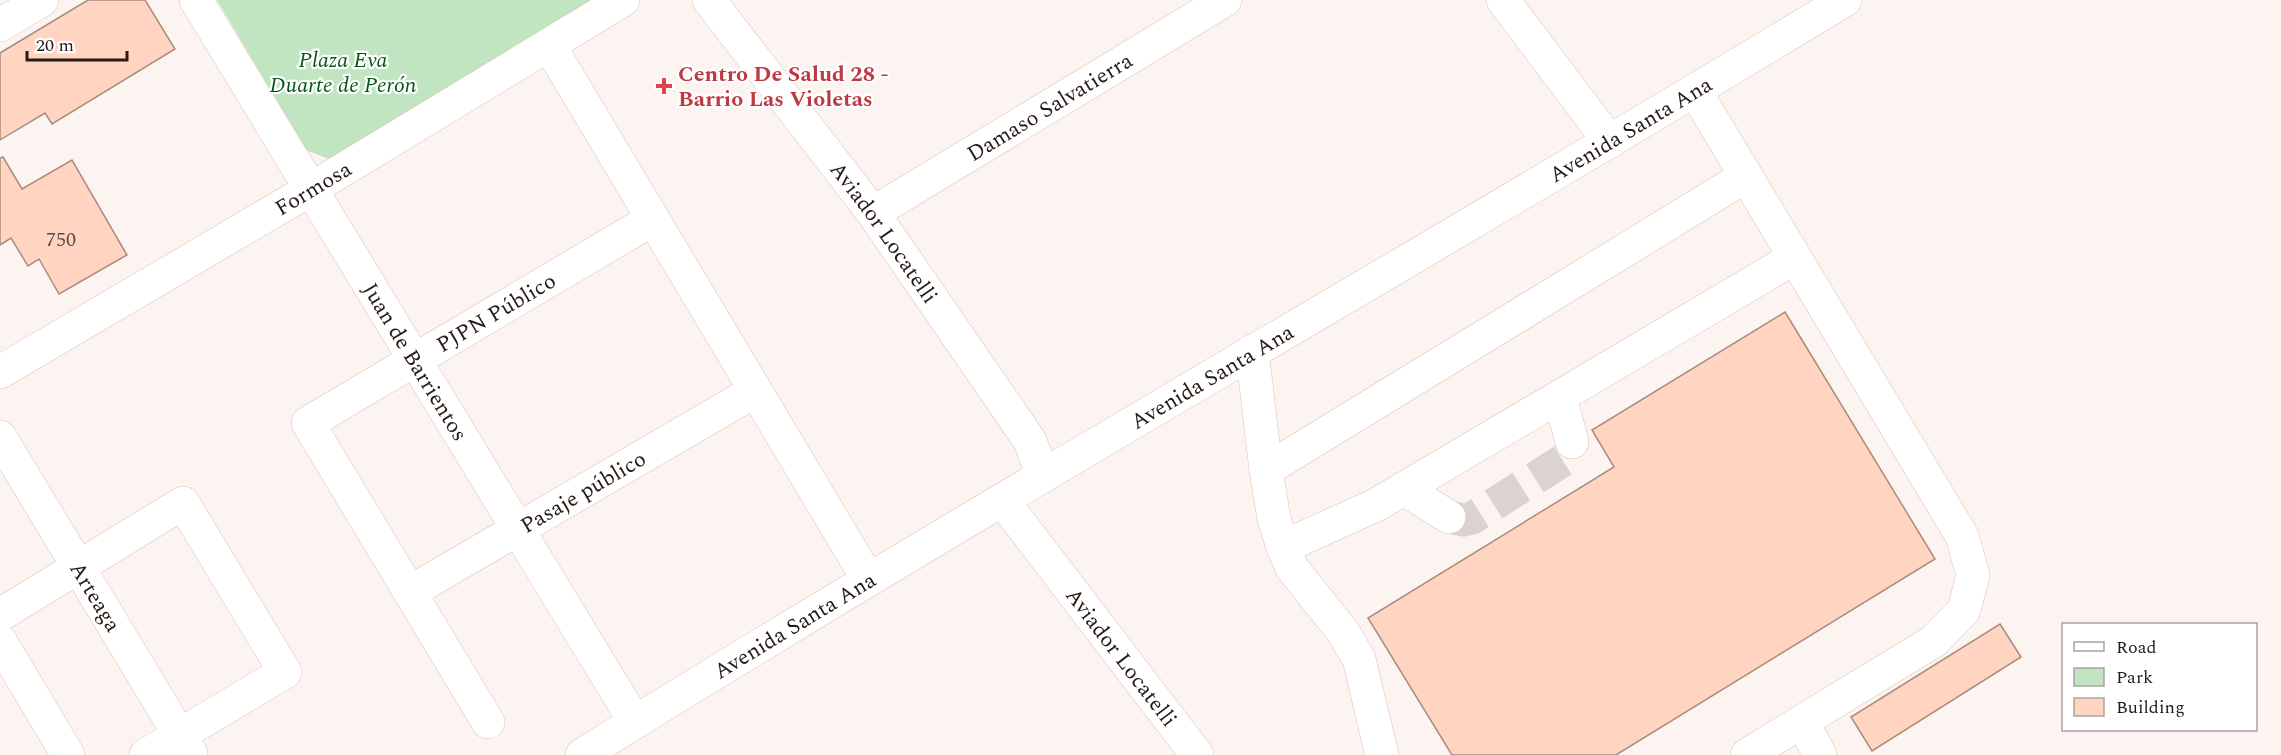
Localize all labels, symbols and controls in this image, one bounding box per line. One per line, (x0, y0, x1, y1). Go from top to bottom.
scale bar (27, 24, 128, 62)
text: 20 m (36, 32, 74, 59)
park label: Plaza Eva Duarte de Perón (269, 44, 417, 102)
street label: Damaso Salvatierra (961, 45, 1139, 171)
place label: Centro De Salud 28 - Barrio Las Violetas (678, 58, 889, 116)
street label: Avenida Santa Ana (1543, 69, 1719, 192)
marker: Centro De Salud 28 - Barrio Las Violetas (655, 77, 673, 95)
street label: Formosa (269, 153, 359, 225)
street label: Aviador Locatelli (821, 155, 946, 311)
house number: 750 (46, 225, 76, 255)
street label: PJPN Público (430, 265, 563, 362)
street label: Juan de Barrientos (353, 276, 475, 448)
street label: Avenida Santa Ana (1125, 316, 1301, 438)
street label: Pasaje público (514, 443, 653, 542)
street label: Arteaga (61, 556, 129, 639)
street label: Avenida Santa Ana (707, 564, 883, 688)
street label: Aviador Locatelli (1057, 581, 1185, 734)
legend (2062, 623, 2257, 731)
text: Road (2116, 634, 2157, 661)
text: Park (2116, 664, 2153, 691)
text: Building (2116, 694, 2185, 721)

